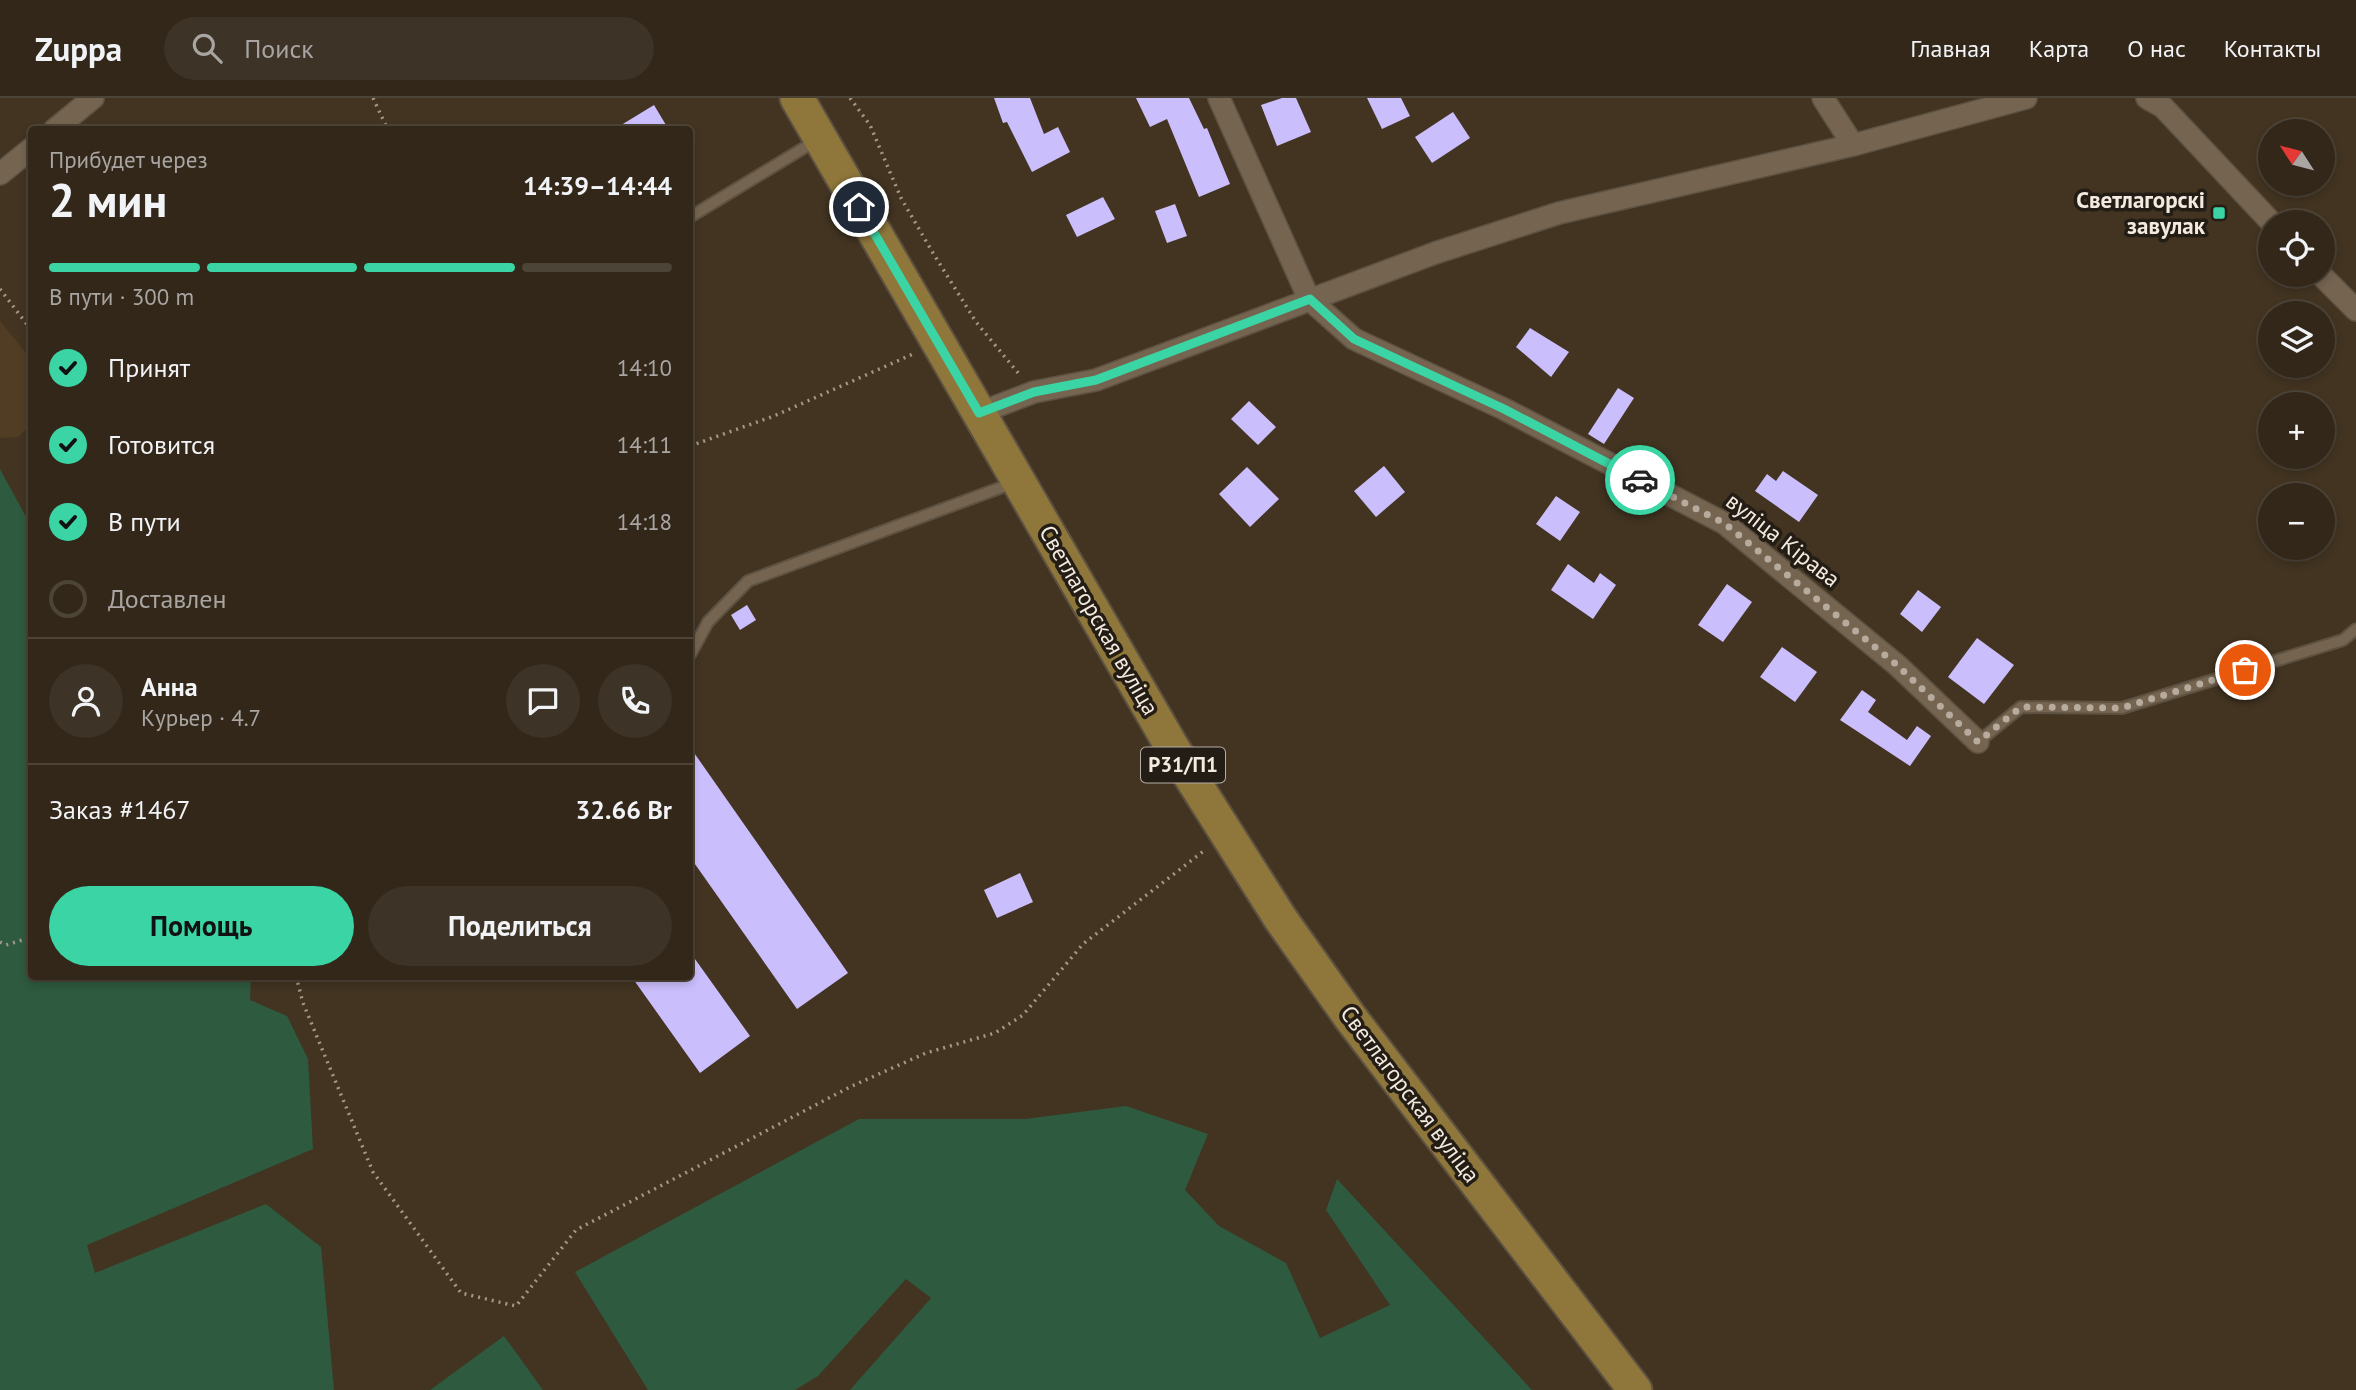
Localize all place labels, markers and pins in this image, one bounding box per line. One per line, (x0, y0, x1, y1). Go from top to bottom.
pin (829, 177, 889, 237)
place label: Светлагорскі завулак (2076, 185, 2206, 240)
marker: Светлагорскі завулак (2211, 205, 2227, 221)
pin (2215, 640, 2275, 700)

